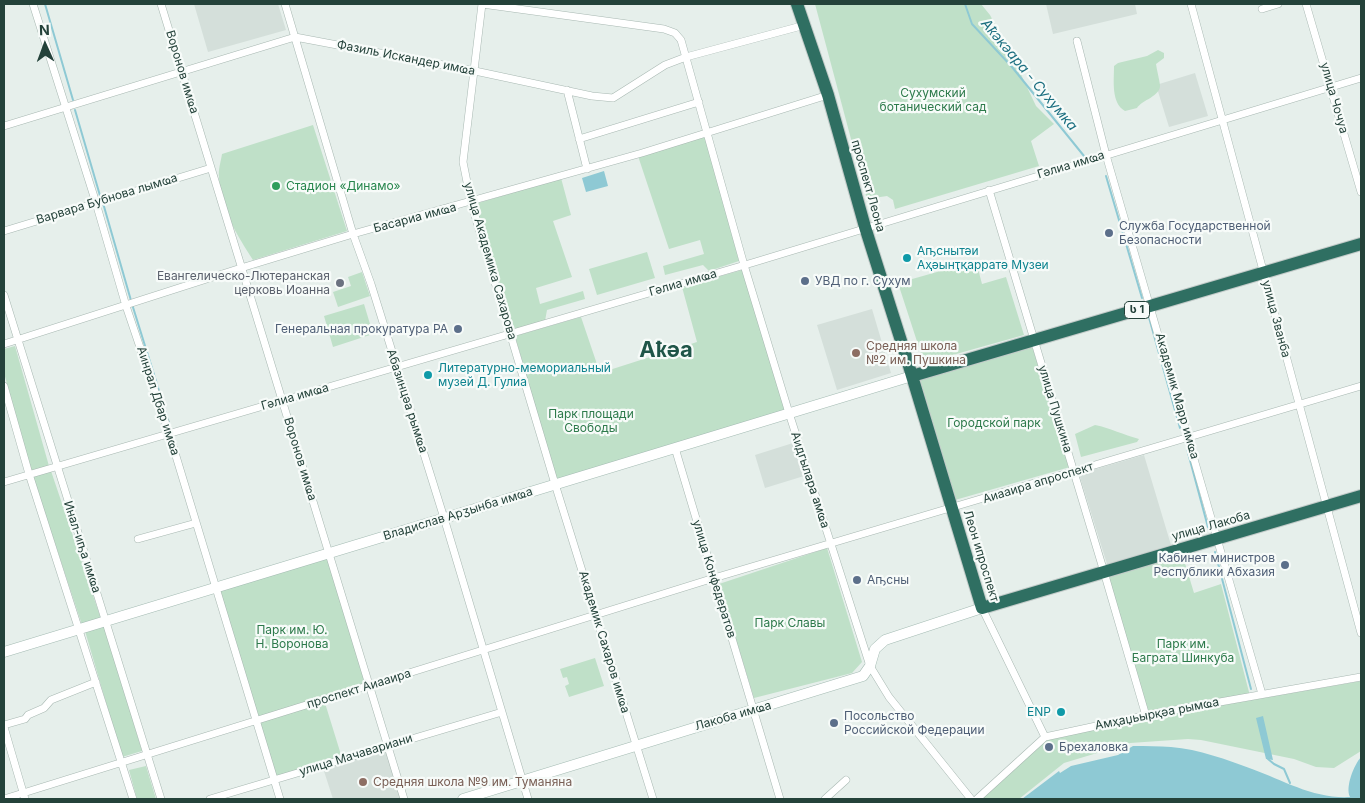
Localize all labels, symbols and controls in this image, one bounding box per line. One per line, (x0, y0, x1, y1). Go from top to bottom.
water label: Аҟәкәара - Сухумка (977, 16, 1081, 134)
north arrow (20, 20, 70, 70)
text: N (39, 21, 50, 38)
street label: Воронов имҩа (162, 29, 202, 115)
street label: Фазиль Искандер имҩа (336, 38, 476, 78)
street label: улица Чочуа (1317, 61, 1351, 135)
park label: Сухумский ботанический сад (880, 86, 986, 114)
street label: проспект Леона (848, 138, 888, 234)
street label: Гәлиа имҩа (1036, 148, 1106, 182)
street label: Варвара Бубнова лымҩа (35, 171, 179, 227)
place label: Cтадион «Динамо» (286, 179, 401, 193)
marker: Cтадион «Динамо» (270, 180, 282, 192)
street label: улица Академика Сахарова (461, 181, 519, 341)
street label: Басариа имҩа (372, 200, 458, 236)
place label: Служба Государственной Безопасности (1119, 219, 1271, 247)
marker: Служба Государственной Безопасности (1103, 227, 1115, 239)
place label: Аҧснытәи Аҳәынҭқарратә Музеи (917, 244, 1049, 272)
marker: Аҧснытәи Аҳәынҭқарратә Музеи (901, 252, 913, 264)
street label: Гәлиа имҩа (648, 266, 718, 300)
place label: Евангелическо-Лютеранская церковь Иоанна (157, 269, 330, 297)
place label: УВД по г. Сухум (815, 274, 911, 288)
marker: УВД по г. Сухум (799, 275, 811, 287)
marker: Евангелическо-Лютеранская церковь Иоанна (334, 277, 346, 289)
street label: улица Званба (1259, 279, 1293, 359)
road number: ს 1 (1124, 302, 1150, 318)
place label: Генеральная прокуратура РА (275, 322, 448, 336)
marker: Генеральная прокуратура РА (452, 323, 464, 335)
street label: Академик Марр имҩа (1152, 331, 1202, 461)
district label: Аҟəа (639, 337, 693, 363)
place label: Средняя школа №2 им. Пушкина (866, 339, 966, 367)
street label: Аинрал Дбар имҩа (134, 345, 182, 457)
street label: Абазинцәа рымҩа (383, 347, 431, 455)
marker: Средняя школа №2 им. Пушкина (850, 347, 862, 359)
place label: Литературно-мемориальный музей Д. Гулиа (438, 361, 611, 389)
street label: улица Пушкина (1035, 364, 1075, 454)
marker: Литературно-мемориальный музей Д. Гулиа (422, 369, 434, 381)
street label: Гәлиа имҩа (260, 380, 330, 414)
park label: Парк площади Свободы (548, 407, 634, 435)
street label: Воронов имҩа (280, 416, 320, 502)
park label: Городской парк (947, 416, 1041, 430)
street label: Аидгылара амҩа (788, 430, 832, 530)
street label: Аиааира апроспект (981, 459, 1095, 507)
street label: Владислав Арӡынба имҩа (382, 484, 534, 544)
street label: Инал-иҧа имҩа (60, 499, 104, 595)
street label: Леон ипроспект (960, 508, 1002, 604)
street label: улица Лакоба (1170, 508, 1252, 544)
street label: улица Конфедератов (689, 518, 739, 640)
place label: Кабинет министров Республики Абхазия (1153, 551, 1275, 579)
marker: Кабинет министров Республики Абхазия (1279, 559, 1291, 571)
street label: Академик Сахаров имҩа (575, 569, 633, 715)
place label: Аҧсны (867, 573, 909, 587)
marker: Аҧсны (851, 574, 863, 586)
park label: Парк Славы (755, 616, 825, 630)
park label: Парк им. Ю. Н. Воронова (255, 623, 329, 651)
park label: Парк им. Баграта Шинкуба (1132, 637, 1234, 665)
street label: проспект Аиааира (305, 666, 413, 712)
street label: Амҳаџьырқәа рымҩа (1094, 695, 1220, 733)
street label: Лакоба имҩа (693, 698, 773, 734)
place label: ENP (1027, 705, 1051, 719)
marker: ENP (1055, 706, 1067, 718)
place label: Посольство Российской Федерации (844, 709, 984, 737)
marker: Посольство Российской Федерации (828, 717, 840, 729)
street label: улица Мачавариани (298, 731, 414, 779)
place label: Брехаловка (1059, 740, 1128, 754)
marker: Брехаловка (1043, 741, 1055, 753)
place label: Средняя школа №9 им. Туманяна (373, 775, 572, 789)
marker: Средняя школа №9 им. Туманяна (357, 776, 369, 788)

